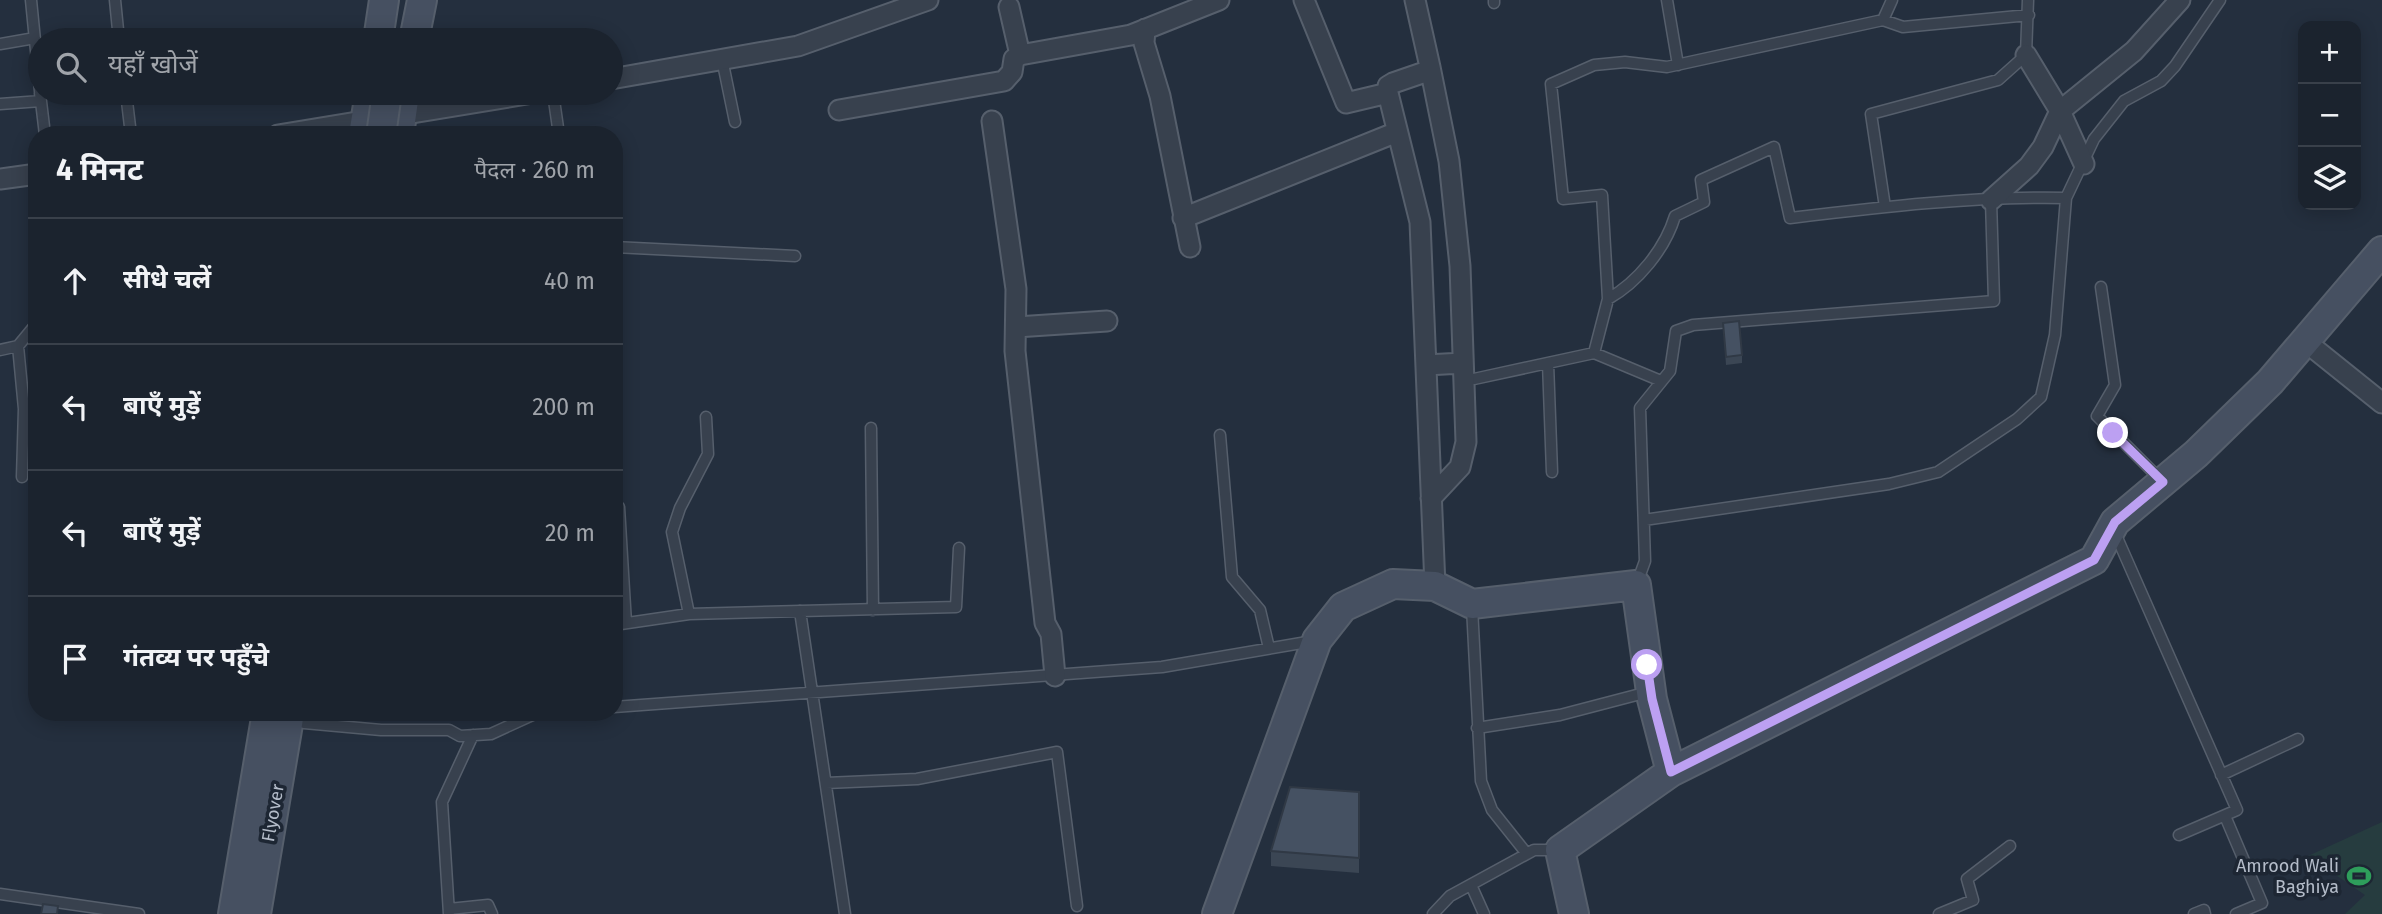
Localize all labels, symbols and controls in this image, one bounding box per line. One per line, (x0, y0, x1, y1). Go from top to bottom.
map controls (2298, 21, 2361, 210)
button: + (2298, 21, 2361, 84)
search box (28, 28, 623, 105)
icon: search (52, 48, 90, 86)
text: यहाँ खोजें (108, 49, 198, 80)
button: − (2298, 84, 2361, 147)
button: layers (2298, 147, 2361, 210)
text: 4 मिनट (56, 152, 143, 188)
text: पैदल · 260 m (474, 156, 595, 184)
icon: ahead (56, 262, 94, 300)
text: सीधे चलें (123, 264, 211, 295)
text: 40 m (544, 267, 595, 295)
icon: left (56, 388, 94, 426)
text: बाएँ मुड़ें (123, 390, 200, 421)
text: 200 m (532, 393, 595, 421)
route end (2097, 417, 2128, 448)
icon: left (56, 514, 94, 552)
text: बाएँ मुड़ें (123, 516, 200, 547)
text: 20 m (545, 519, 595, 547)
icon: arrive (56, 640, 94, 678)
text: गंतव्य पर पहुँचे (123, 642, 269, 673)
route start (1631, 649, 1662, 680)
street label: Flyover (257, 782, 289, 844)
place label: Amrood Wali Baghiya (2236, 855, 2339, 898)
sports icon: Amrood Wali Baghiya (2345, 862, 2373, 890)

